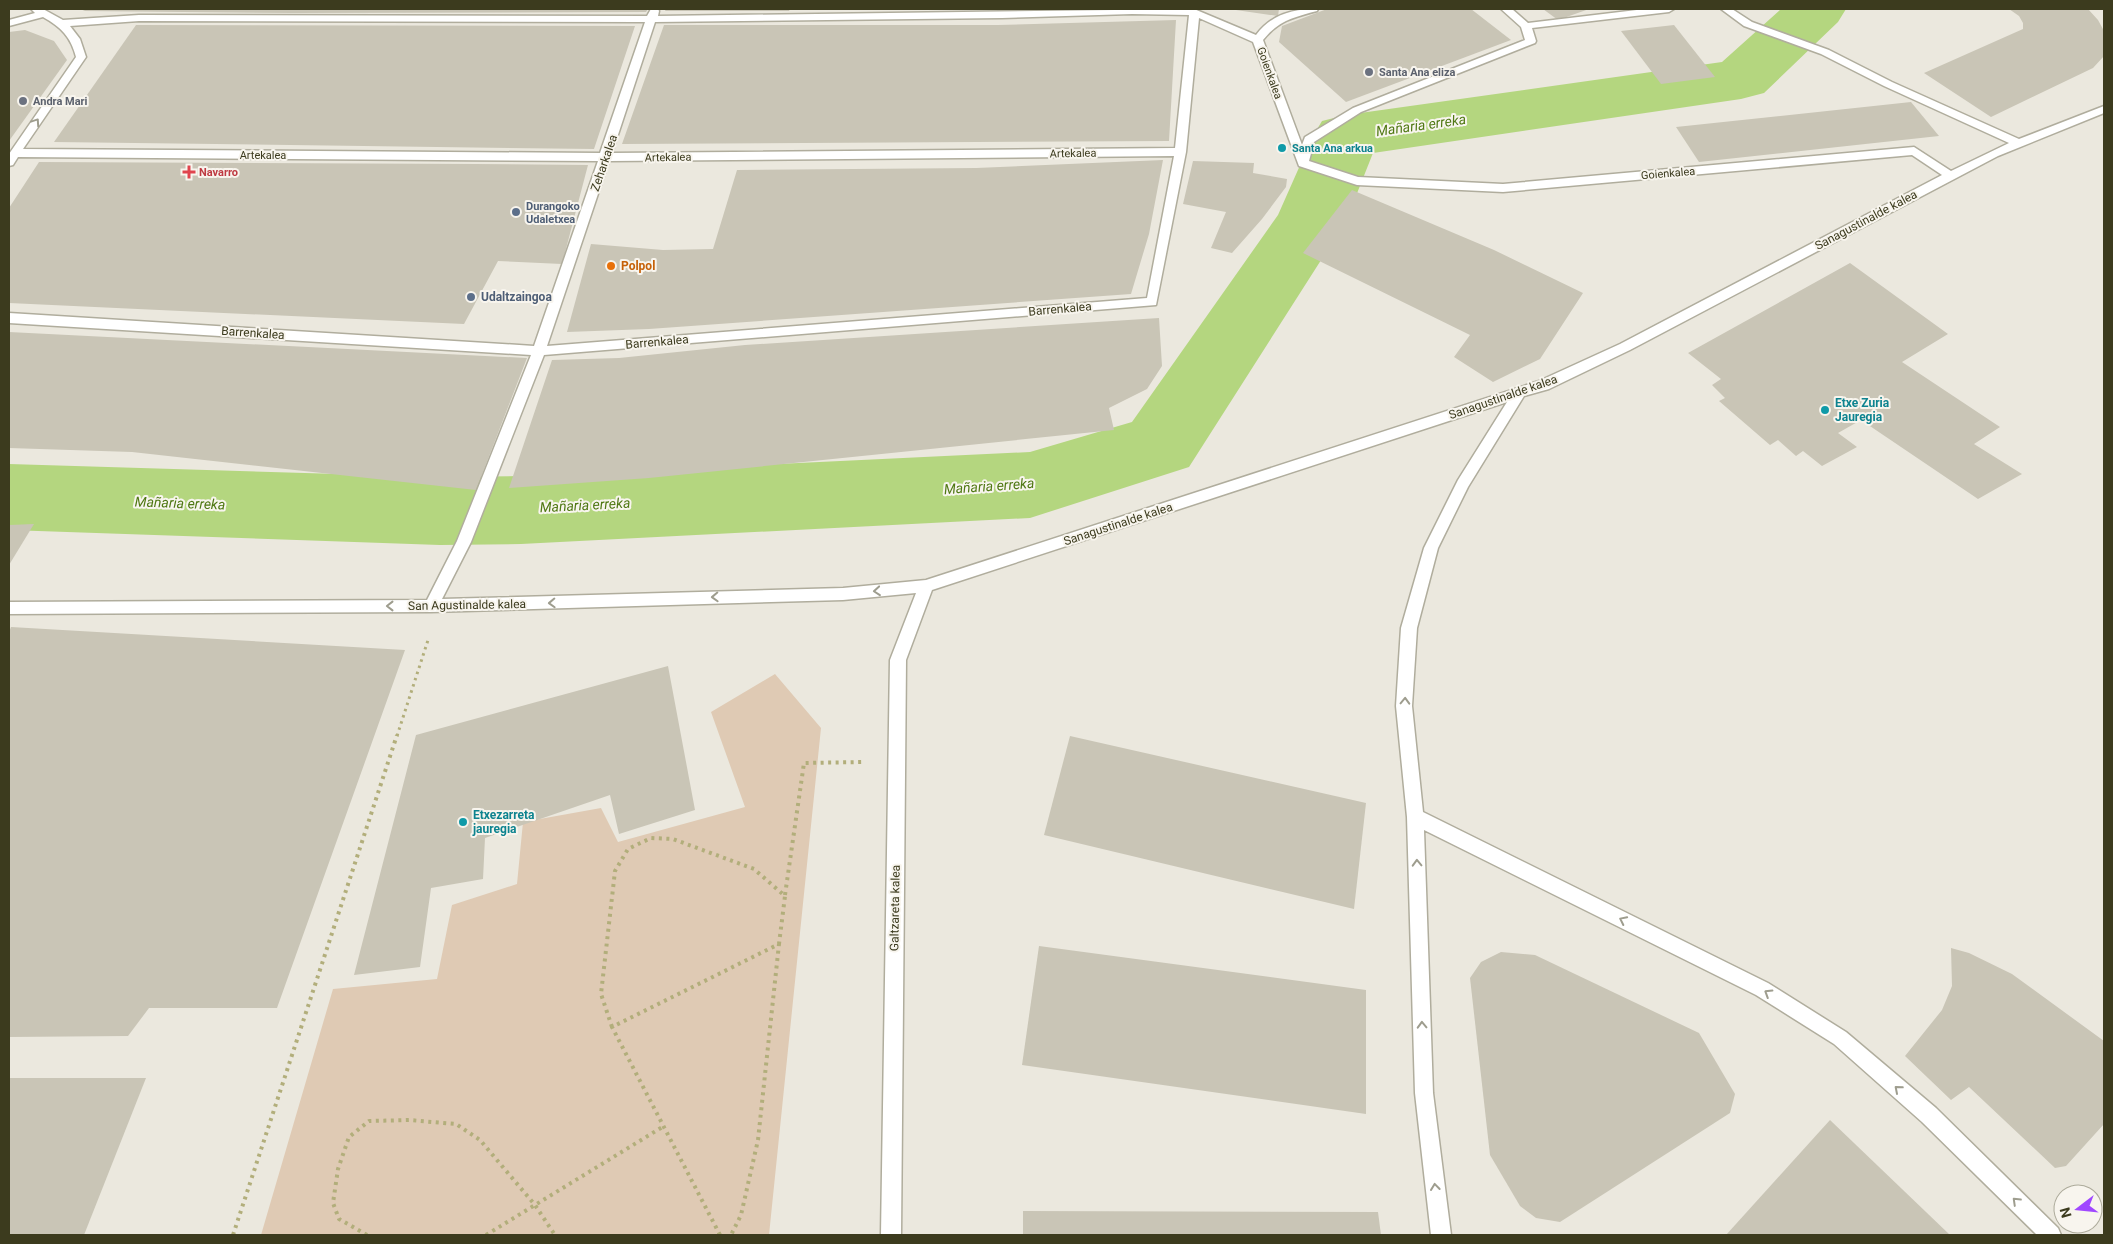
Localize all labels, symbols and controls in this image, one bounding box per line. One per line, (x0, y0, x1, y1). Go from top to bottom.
street label: Goienkalea (1254, 45, 1285, 101)
marker: Santa Ana eliza (1363, 66, 1375, 78)
place label: Santa Ana eliza (1379, 66, 1456, 79)
marker: Andra Mari (17, 95, 29, 107)
place label: Andra Mari (33, 95, 88, 108)
water label: Mañaria erreka (1375, 111, 1467, 139)
one-way arrow (30, 118, 40, 127)
street label: Zeharkalea (588, 133, 620, 193)
marker: Santa Ana arkua (1276, 142, 1288, 154)
place label: Santa Ana arkua (1292, 142, 1373, 155)
street label: Artekalea (1050, 147, 1096, 160)
street label: Artekalea (240, 149, 286, 162)
street label: Artekalea (645, 151, 691, 164)
street label: Goienkalea (1640, 165, 1696, 182)
marker: Navarro (183, 166, 195, 178)
place label: Navarro (199, 166, 238, 179)
street label: Sanagustinalde kalea (1812, 187, 1920, 253)
place label: Durangoko Udaletxea (526, 200, 580, 226)
marker: Durangoko Udaletxea (510, 206, 522, 218)
place label: Polpol (621, 259, 655, 273)
marker: Polpol (605, 260, 617, 272)
place label: Udaltzaingoa (481, 290, 552, 304)
marker: Udaltzaingoa (465, 291, 477, 303)
street label: Barrenkalea (1028, 299, 1092, 319)
street label: Barrenkalea (221, 324, 285, 342)
street label: Barrenkalea (625, 332, 689, 352)
street label: Sanagustinalde kalea (1447, 372, 1559, 422)
place label: Etxe Zuria Jauregia (1835, 396, 1890, 424)
marker: Etxe Zuria Jauregia (1819, 404, 1831, 416)
water label: Mañaria erreka (943, 475, 1035, 497)
water label: Mañaria erreka (134, 493, 226, 513)
water label: Mañaria erreka (539, 495, 631, 515)
street label: Sanagustinalde kalea (1062, 500, 1174, 548)
one-way arrow (873, 585, 881, 596)
one-way arrow (710, 592, 718, 603)
street label: San Agustinalde kalea (408, 597, 526, 613)
one-way arrow (548, 597, 556, 608)
one-way arrow (386, 601, 394, 612)
one-way arrow (1399, 696, 1410, 704)
place label: Etxezarreta jauregia (472, 808, 535, 836)
marker: Etxezarreta jauregia (457, 816, 469, 828)
one-way arrow (1412, 858, 1422, 866)
street label: Galtzareta kalea (887, 865, 903, 951)
one-way arrow (1619, 916, 1628, 926)
one-way arrow (1765, 989, 1774, 999)
one-way arrow (1417, 1021, 1427, 1028)
one-way arrow (1895, 1086, 1904, 1095)
one-way arrow (1431, 1183, 1441, 1191)
north arrow (2053, 1184, 2103, 1234)
one-way arrow (2013, 1198, 2022, 1207)
text: N (2056, 1206, 2075, 1220)

